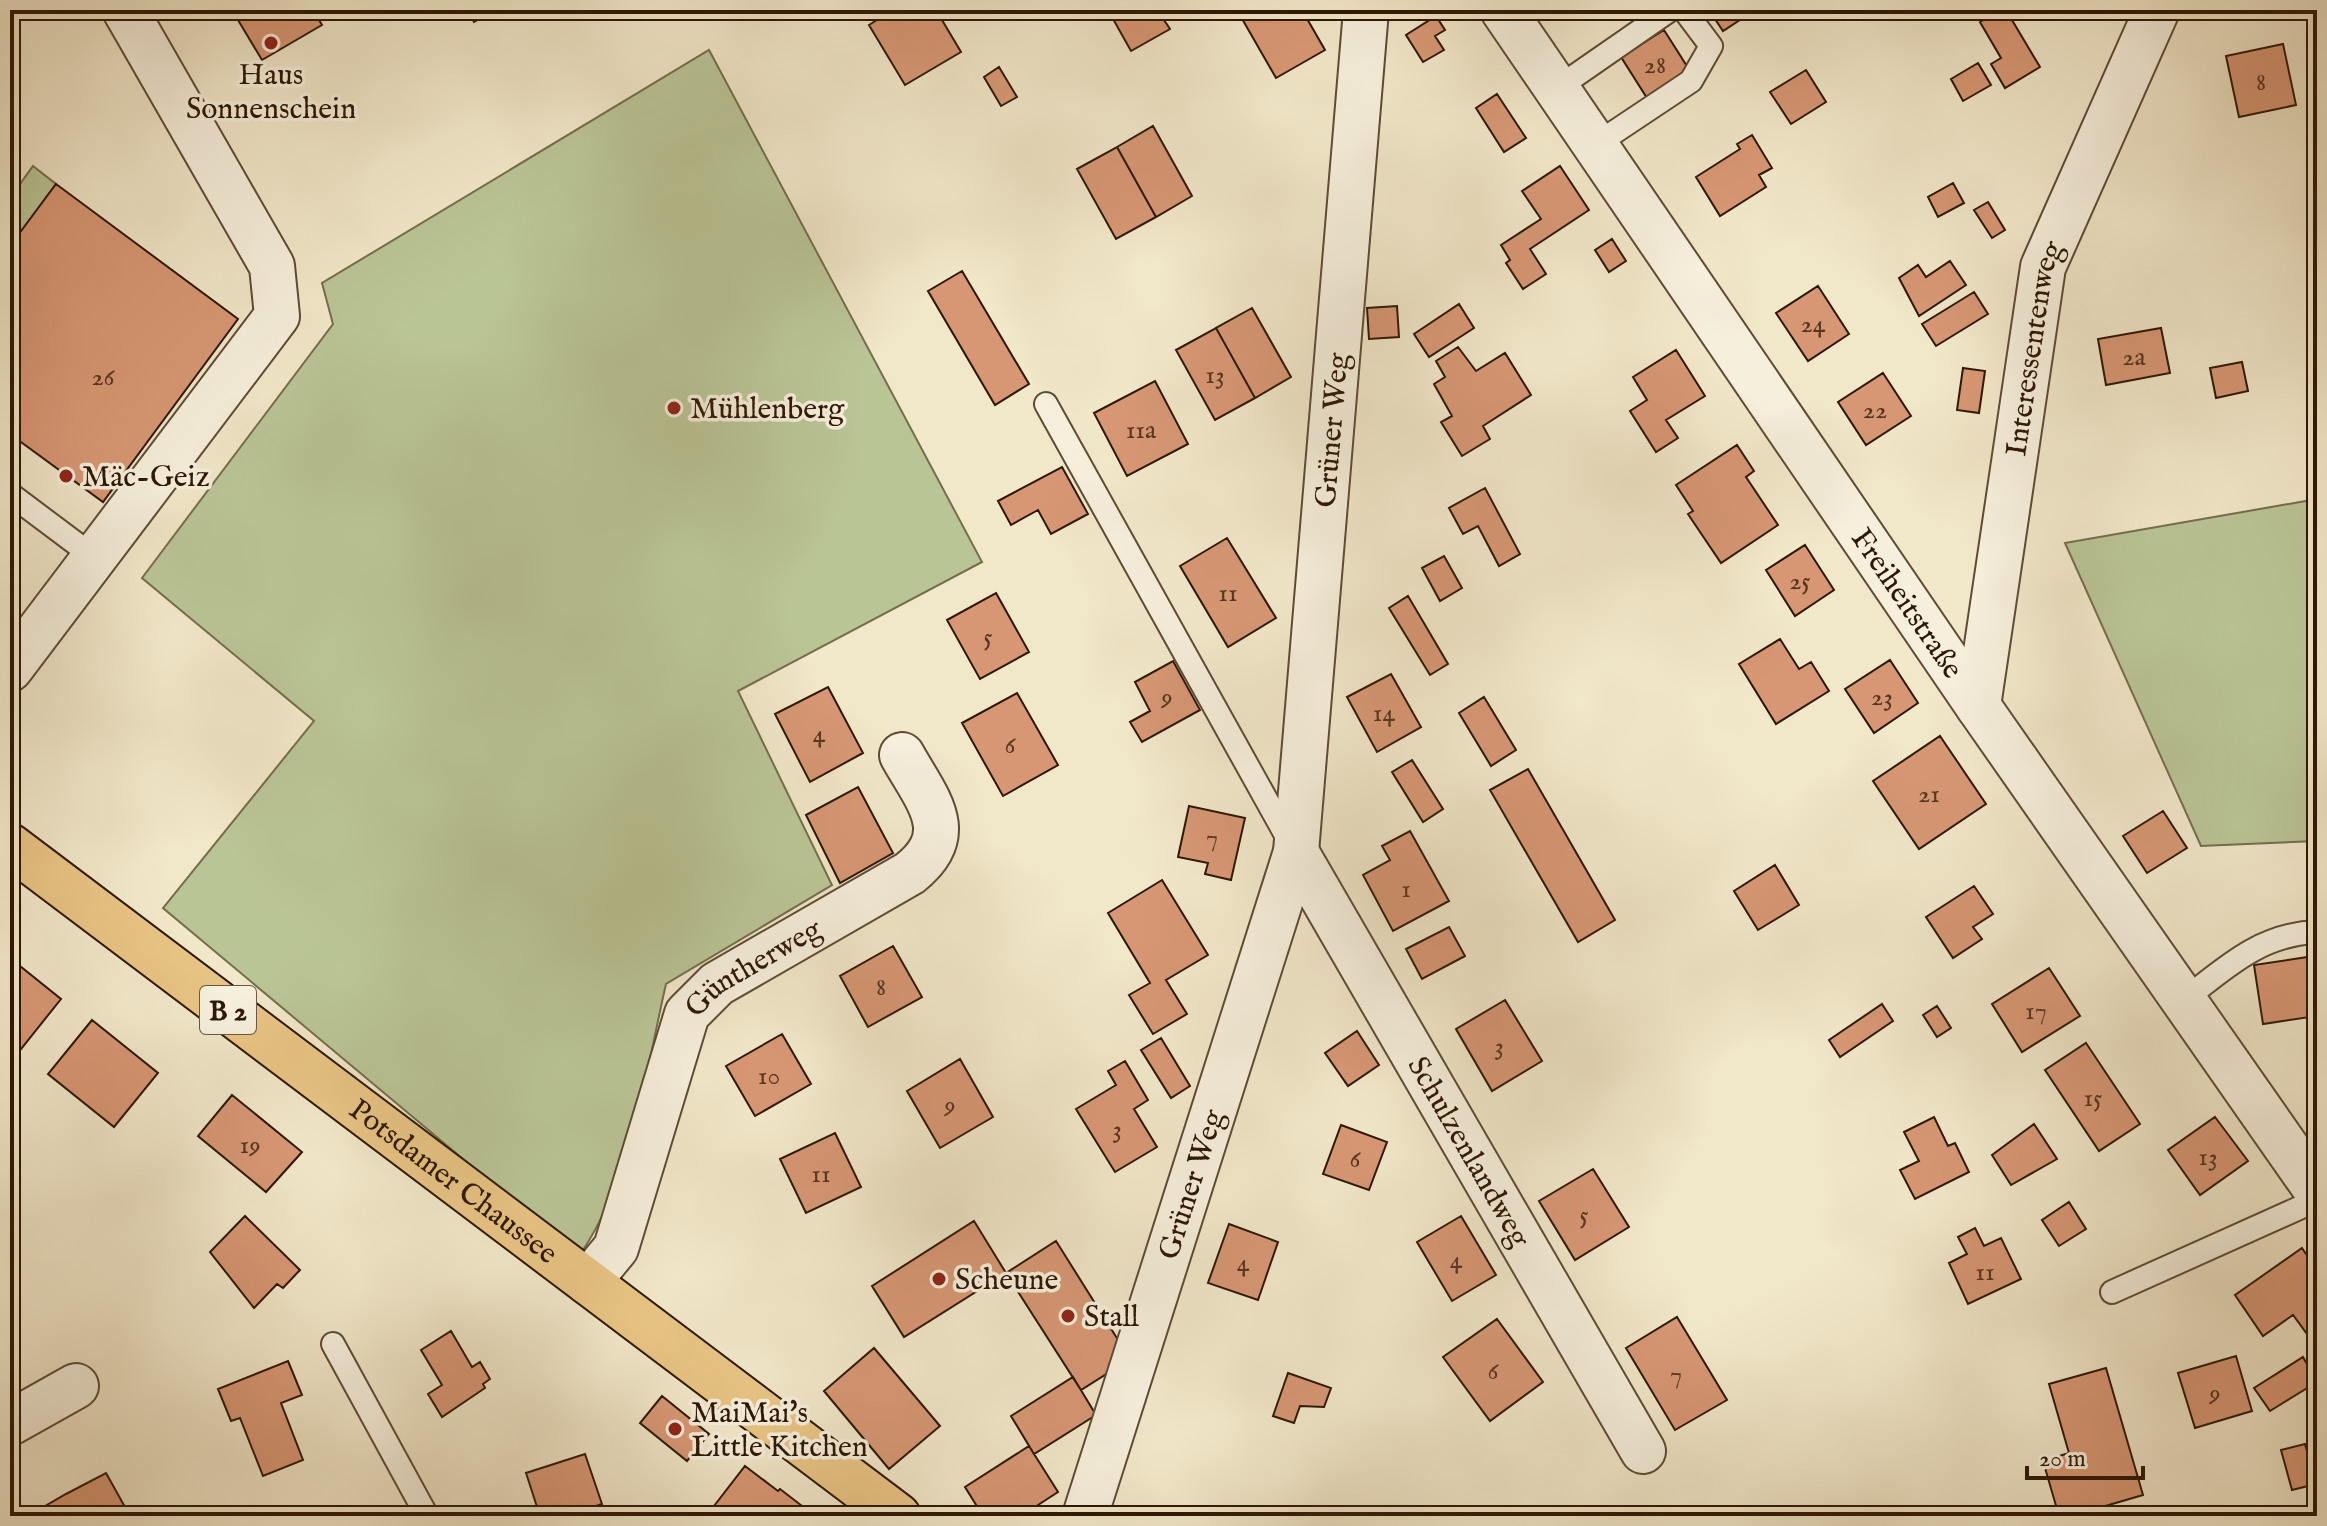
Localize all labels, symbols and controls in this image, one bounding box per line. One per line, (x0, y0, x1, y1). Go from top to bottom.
marker: Haus Sonnenschein (262, 34, 280, 52)
house number: 28 (1644, 49, 1666, 82)
place label: Haus Sonnenschein (186, 57, 356, 129)
house number: 8 (2256, 66, 2266, 99)
street label: Interessentenweg (1998, 235, 2073, 459)
house number: 24 (1801, 308, 1826, 341)
house number: 2a (2122, 341, 2146, 374)
street label: Grüner Weg (1308, 351, 1358, 509)
house number: 13 (1205, 359, 1225, 392)
house number: 26 (91, 361, 116, 394)
place label: Mühlenberg (690, 391, 845, 429)
house number: 22 (1863, 394, 1887, 427)
marker: Mühlenberg (665, 399, 683, 417)
house number: 11a (1126, 414, 1157, 447)
place label: Mäc-Geiz (82, 459, 210, 497)
marker: Mäc-Geiz (57, 467, 75, 485)
street label: Freiheitstraße (1841, 522, 1971, 687)
house number: 25 (1789, 565, 1811, 598)
house number: 11 (1218, 577, 1238, 610)
house number: 5 (983, 621, 993, 654)
house number: 9 (1160, 681, 1173, 714)
house number: 23 (1871, 681, 1893, 714)
house number: 14 (1373, 697, 1395, 730)
house number: 4 (813, 718, 826, 751)
house number: 6 (1005, 729, 1017, 762)
house number: 21 (1918, 778, 1940, 811)
house number: 7 (1206, 822, 1218, 855)
house number: 1 (1401, 873, 1411, 906)
street label: Güntherweg (677, 911, 829, 1026)
house number: 8 (876, 971, 886, 1004)
road number: B 2 (200, 986, 256, 1034)
house number: 17 (2025, 995, 2047, 1028)
house number: 3 (1494, 1030, 1504, 1063)
street label: Schulzenlandweg (1398, 1050, 1538, 1255)
house number: 10 (758, 1060, 780, 1093)
house number: 15 (2083, 1082, 2103, 1115)
house number: 9 (943, 1089, 956, 1122)
street label: Potsdamer Chaussee (341, 1091, 565, 1273)
street label: Grüner Weg (1151, 1105, 1234, 1265)
house number: 3 (1112, 1113, 1122, 1146)
house number: 19 (239, 1129, 261, 1162)
house number: 13 (2198, 1141, 2218, 1174)
house number: 6 (1350, 1143, 1362, 1176)
house number: 11 (811, 1158, 831, 1191)
house number: 5 (1579, 1199, 1589, 1232)
house number: 4 (1450, 1244, 1463, 1277)
house number: 4 (1237, 1247, 1250, 1280)
house number: 11 (1975, 1256, 1995, 1289)
place label: Scheune (955, 1262, 1058, 1300)
marker: Scheune (930, 1270, 948, 1288)
place label: Stall (1084, 1299, 1140, 1337)
marker: Stall (1059, 1307, 1077, 1325)
house number: 6 (1488, 1355, 1500, 1388)
house number: 7 (1670, 1359, 1682, 1392)
house number: 9 (2208, 1377, 2221, 1410)
place label: MaiMai's Little Kitchen (691, 1395, 868, 1467)
marker: MaiMai's Little Kitchen (666, 1420, 684, 1438)
scale bar (2027, 1430, 2143, 1480)
text: 20 m (2039, 1444, 2086, 1475)

